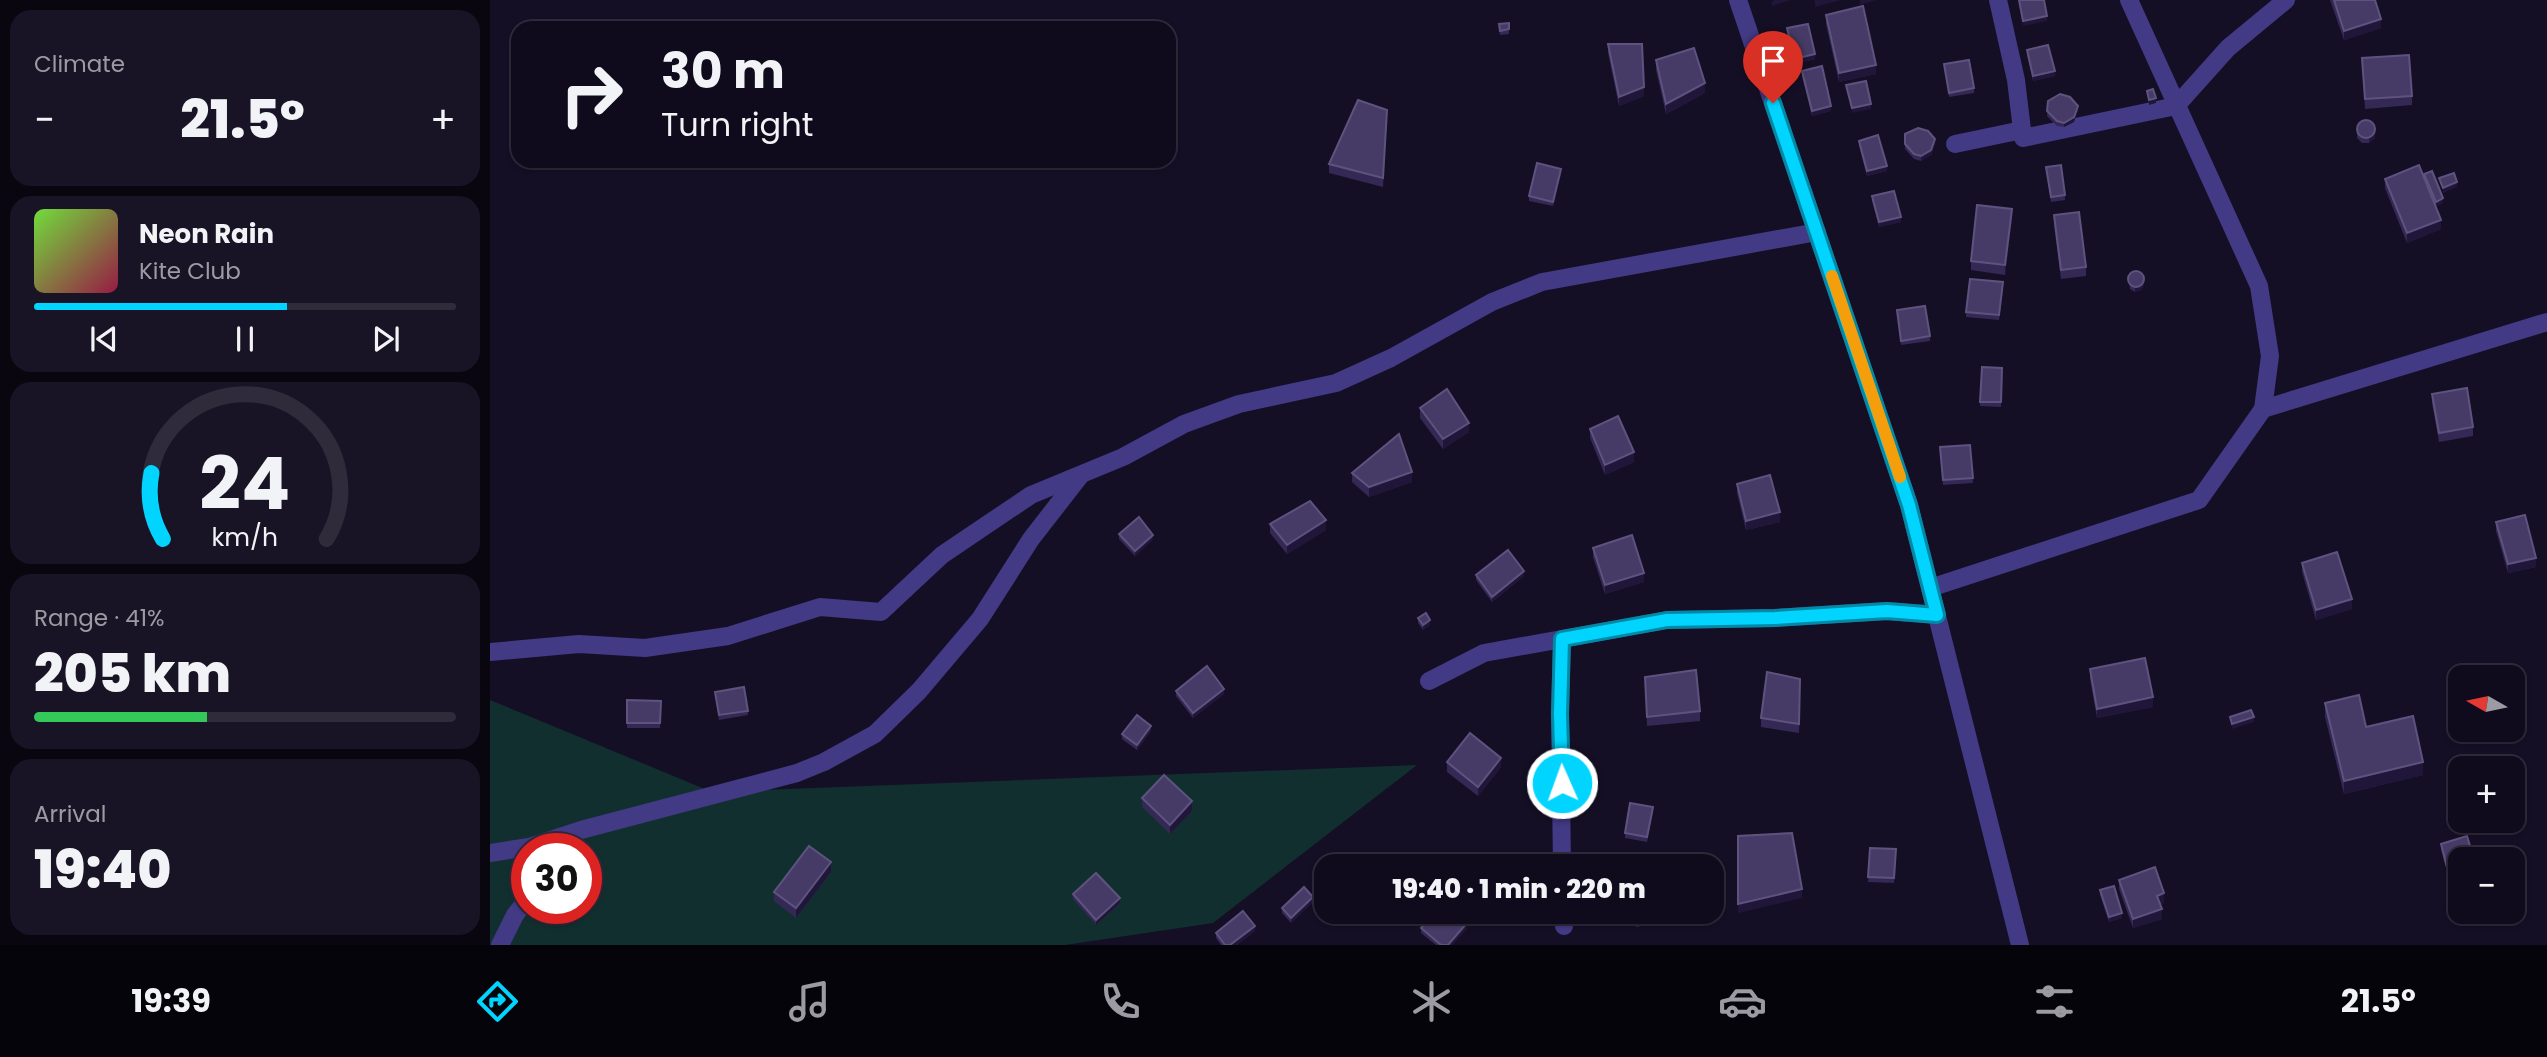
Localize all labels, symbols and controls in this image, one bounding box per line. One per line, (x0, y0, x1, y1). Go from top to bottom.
pin (1743, 31, 1803, 103)
text: 30 m (661, 37, 785, 105)
icon: arrive (1754, 42, 1792, 80)
text: Climate (34, 48, 125, 80)
icon: right (546, 49, 637, 140)
text: 21.5° (180, 83, 305, 156)
text: − (34, 93, 55, 146)
text: + (430, 93, 456, 146)
text: Turn right (661, 102, 813, 147)
text: Neon Rain (139, 216, 274, 252)
text: Kite Club (139, 255, 241, 287)
icon: previous (85, 320, 123, 358)
icon: pause (226, 320, 264, 358)
icon: next (367, 320, 405, 358)
text: 24 (200, 433, 290, 534)
text: km/h (212, 519, 278, 554)
text: Range · 41% (34, 602, 165, 634)
text: 205 km (34, 637, 231, 710)
north arrow (2448, 665, 2525, 742)
map controls (2448, 665, 2525, 924)
position arrow (1525, 746, 1599, 820)
button: + (2448, 756, 2525, 833)
text: Arrival (34, 798, 106, 830)
text: 19:40 (34, 833, 171, 906)
speed limit sign: 30 (511, 833, 602, 924)
button: − (2448, 847, 2525, 924)
text: 19:40 · 1 min · 220 m (1392, 871, 1646, 907)
icon: directions (473, 977, 522, 1026)
icon: music (785, 977, 834, 1026)
icon: phone (1096, 977, 1145, 1026)
icon: climate (1407, 977, 1456, 1026)
icon: car (1718, 977, 1767, 1026)
icon: filters (2030, 977, 2079, 1026)
text: 19:39 (131, 978, 211, 1023)
text: 21.5° (2341, 978, 2416, 1023)

